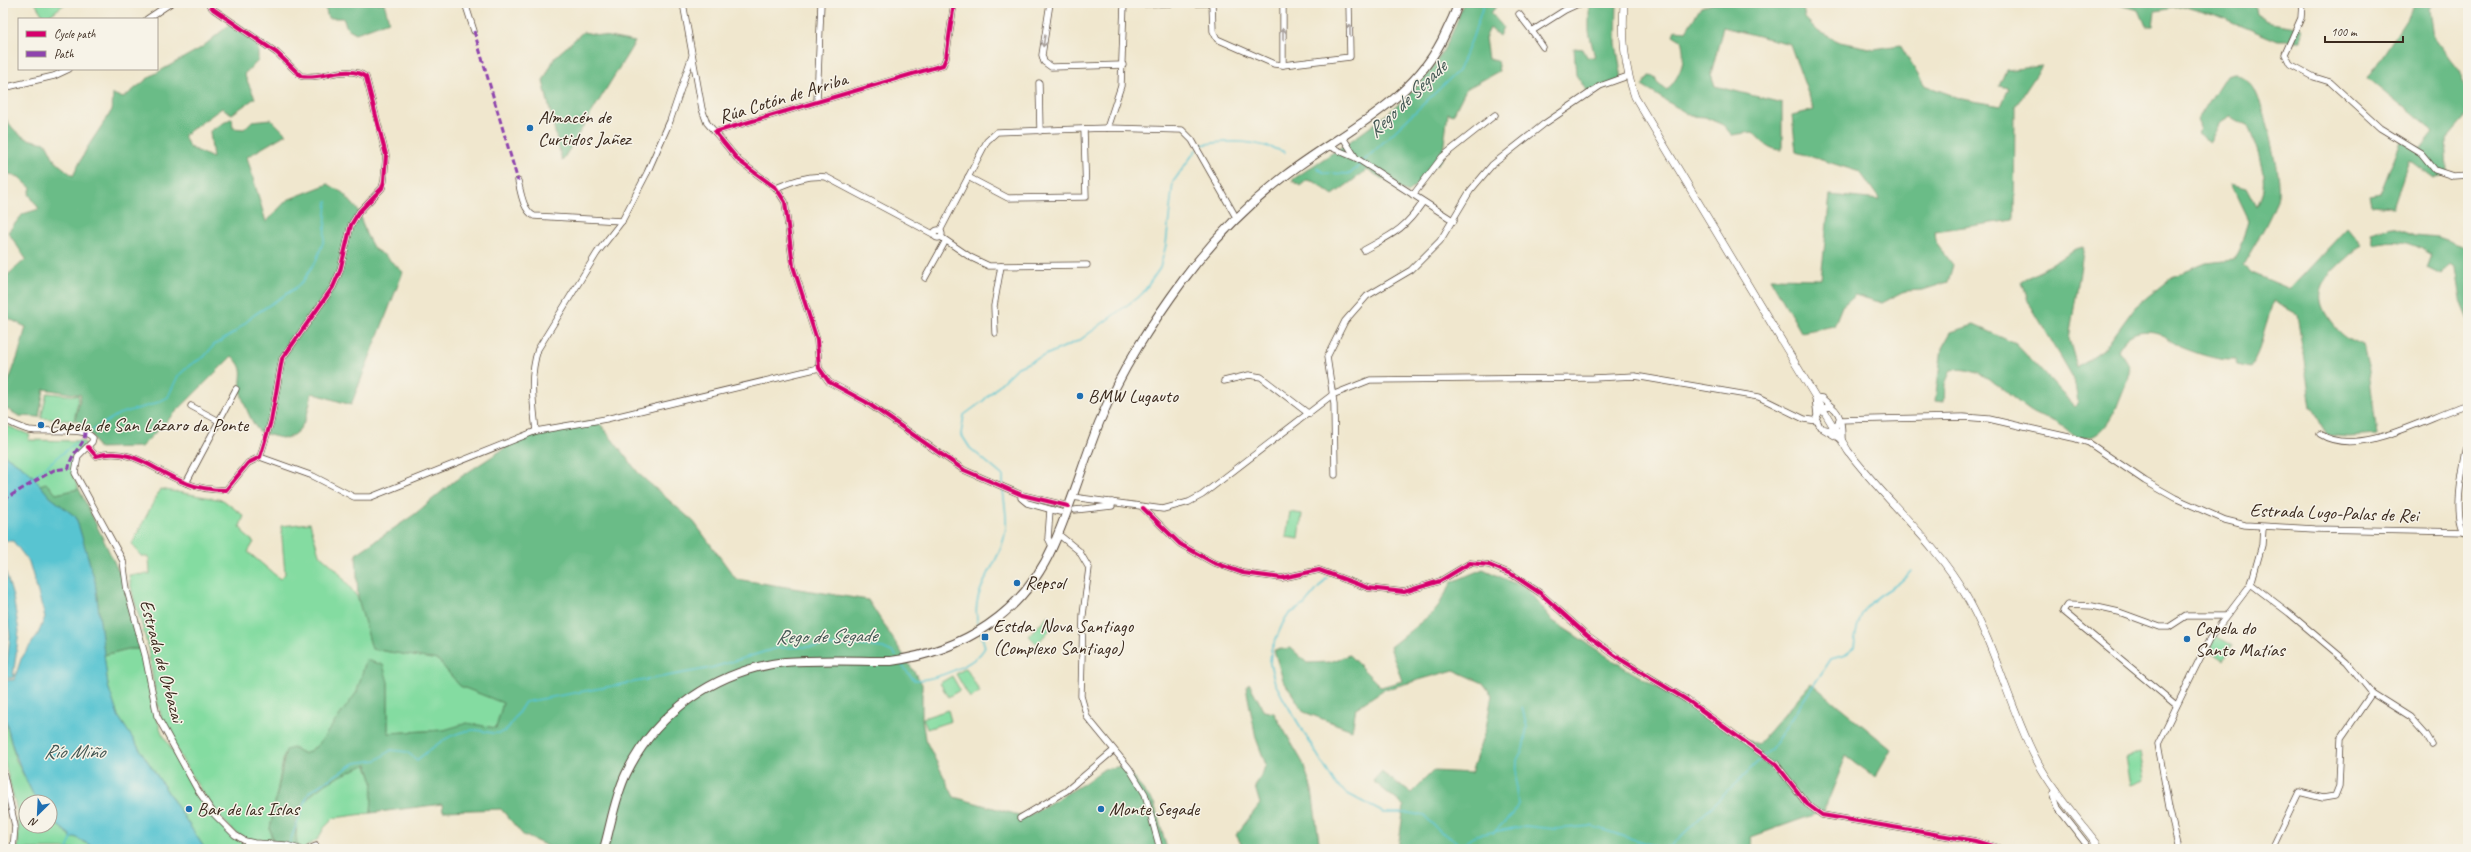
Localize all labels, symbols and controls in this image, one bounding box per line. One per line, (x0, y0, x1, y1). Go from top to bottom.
legend (18, 18, 158, 70)
scale bar (2325, 18, 2403, 44)
one-way arrow (1346, 24, 1353, 37)
text: 100 m (2331, 24, 2358, 40)
text: Cycle path (54, 26, 96, 42)
one-way arrow (1279, 28, 1287, 41)
one-way arrow (1040, 35, 1048, 48)
text: Path (54, 46, 74, 62)
water label: Rego de Segade (1362, 53, 1454, 143)
street label: Rúa Cotón de Arriba (716, 66, 852, 129)
place label: Almacén de Curtidos Jañez (538, 105, 632, 151)
marker: Almacén de Curtidos Jañez (525, 123, 535, 133)
place label: BMW Lugauto (1088, 384, 1179, 408)
marker: BMW Lugauto (1075, 391, 1085, 401)
place label: Capela de San Lázaro da Ponte (49, 413, 250, 437)
marker: Capela de San Lázaro da Ponte (36, 420, 46, 430)
street label: Estrada Lugo-Palas de Rei (2249, 498, 2421, 528)
place label: Repsol (1025, 571, 1069, 595)
marker: Repsol (1012, 578, 1022, 588)
street label: Estrada de Orbazai (134, 597, 190, 727)
place label: Estda. Nova Santiago (Complexo Santiago) (993, 614, 1134, 660)
place label: Capela do Santo Matías (2195, 616, 2287, 662)
water label: Rego de Segade (776, 623, 880, 649)
marker: Estda. Nova Santiago (Complexo Santiago) (980, 632, 990, 642)
marker: Capela do Santo Matías (2182, 634, 2192, 644)
water label: Río Miño (44, 739, 107, 764)
north arrow (18, 794, 58, 834)
place label: Bar de las Islas (197, 797, 302, 821)
place label: Monte Segade (1109, 797, 1201, 821)
marker: Bar de las Islas (184, 804, 194, 814)
marker: Monte Segade (1096, 804, 1106, 814)
text: N (26, 814, 40, 831)

